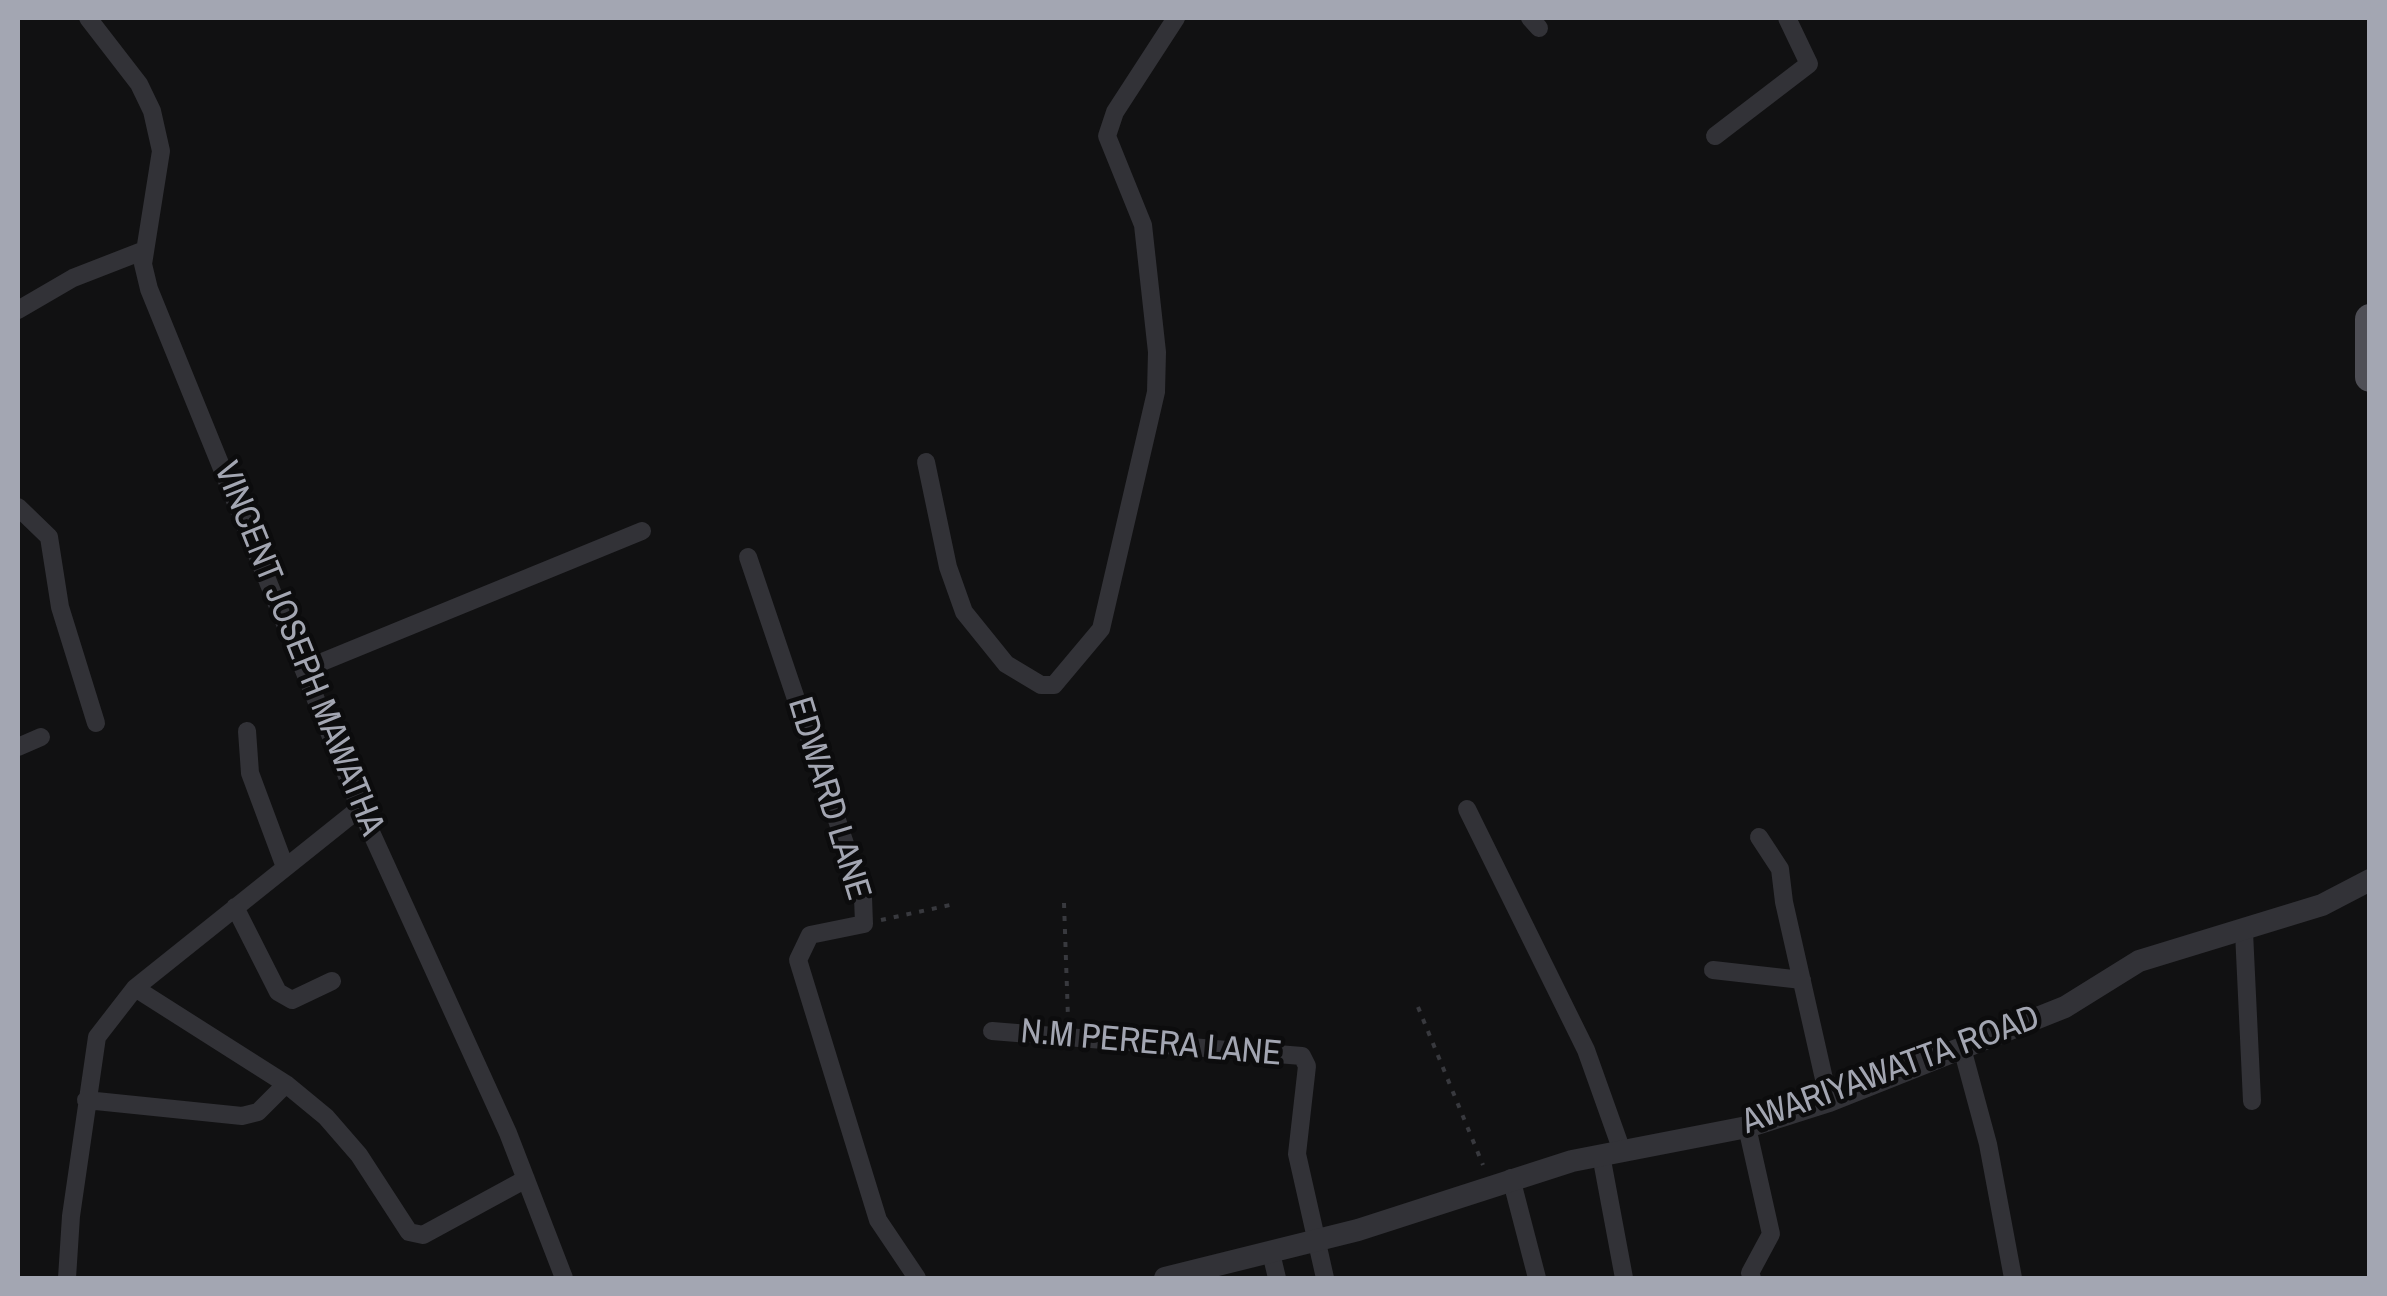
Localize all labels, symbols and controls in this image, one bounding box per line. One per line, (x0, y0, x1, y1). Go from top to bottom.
street label: VINCENT JOSEPH MAWATHA (204, 456, 392, 842)
street label: EDWARD LANE (777, 693, 879, 905)
street label: AWARIYAWATTA ROAD (1737, 998, 2045, 1144)
street label: N.M PERERA LANE (1019, 1012, 1283, 1076)

